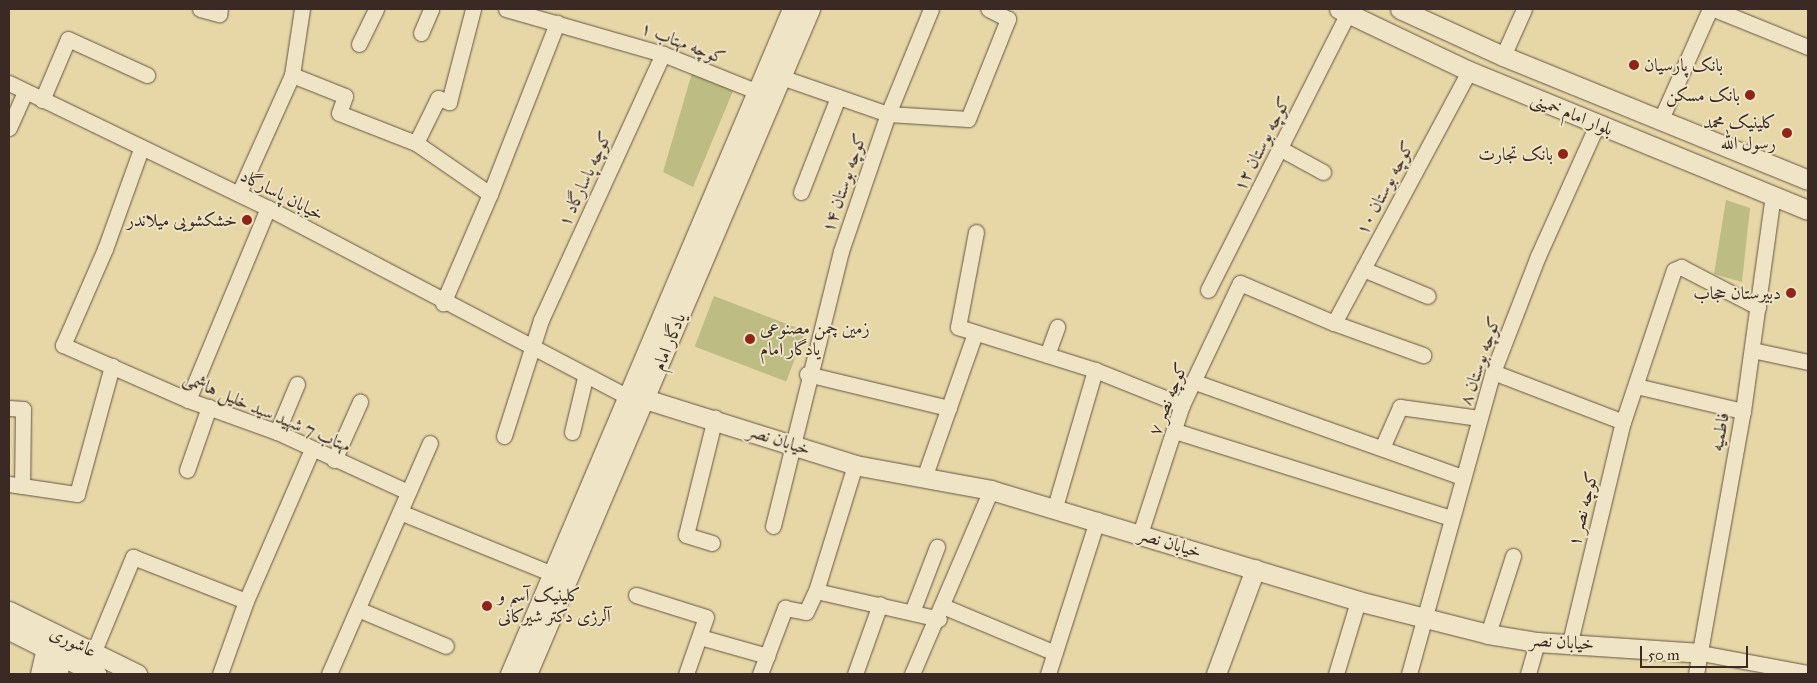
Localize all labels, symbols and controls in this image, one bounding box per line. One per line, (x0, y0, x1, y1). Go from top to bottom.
street label: کوچه مهتاب ۱ (638, 17, 728, 69)
place label: بانک پارسیان (1644, 54, 1723, 76)
marker: بانک پارسیان (1628, 59, 1640, 71)
place label: بانک مسکن (1666, 84, 1740, 106)
street label: بلوار امام خمینی (1528, 88, 1616, 140)
marker: بانک مسکن (1744, 89, 1756, 101)
street label: کوچه بوستان ۱۲ (1229, 93, 1295, 195)
place label: کلینیک محمد رسول الله (1703, 112, 1776, 154)
marker: کلینیک محمد رسول الله (1780, 126, 1794, 140)
street label: کوچه پاسارگاد ۱ (554, 128, 616, 230)
street label: کوچه بوستان ۱۴ (817, 131, 871, 235)
street label: کوچه بوستان ۱۰ (1351, 137, 1419, 239)
place label: بانک تجارت (1478, 143, 1553, 165)
marker: بانک تجارت (1557, 148, 1569, 160)
street label: خیابان پاسارگاد (237, 165, 327, 225)
place label: خشکشویی میلاندر (127, 209, 237, 231)
marker: خشکشویی میلاندر (241, 214, 253, 226)
place label: دبیرستان حجاب (1693, 282, 1781, 304)
marker: دبیرستان حجاب (1785, 287, 1797, 299)
street label: یادگار امام (648, 310, 690, 374)
street label: کوچه بوستان ۸ (1455, 314, 1505, 408)
place label: زمین چمن مصنوعی یادگار امام (760, 318, 870, 360)
marker: زمین چمن مصنوعی یادگار امام (744, 333, 756, 345)
street label: کوچه نصر ۷ (1144, 359, 1192, 439)
street label: مهتاب 7 شهید سید خلیل هاشمی (180, 367, 354, 457)
street label: فاطمیه (1706, 411, 1734, 453)
street label: خیابان نصر (745, 420, 813, 460)
street label: کوچه نصر ۱ (1563, 469, 1603, 549)
street label: خیابان نصر (1136, 523, 1204, 563)
place label: کلینیک آسم و آلرژی دکتر شیرکانی (498, 585, 611, 628)
marker: کلینیک آسم و آلرژی دکتر شیرکانی (480, 599, 494, 613)
street label: عاشوری (46, 622, 100, 662)
street label: خیابان نصر (1529, 629, 1595, 655)
scale bar (1642, 636, 1750, 668)
text: 50 m (1648, 646, 1680, 664)

